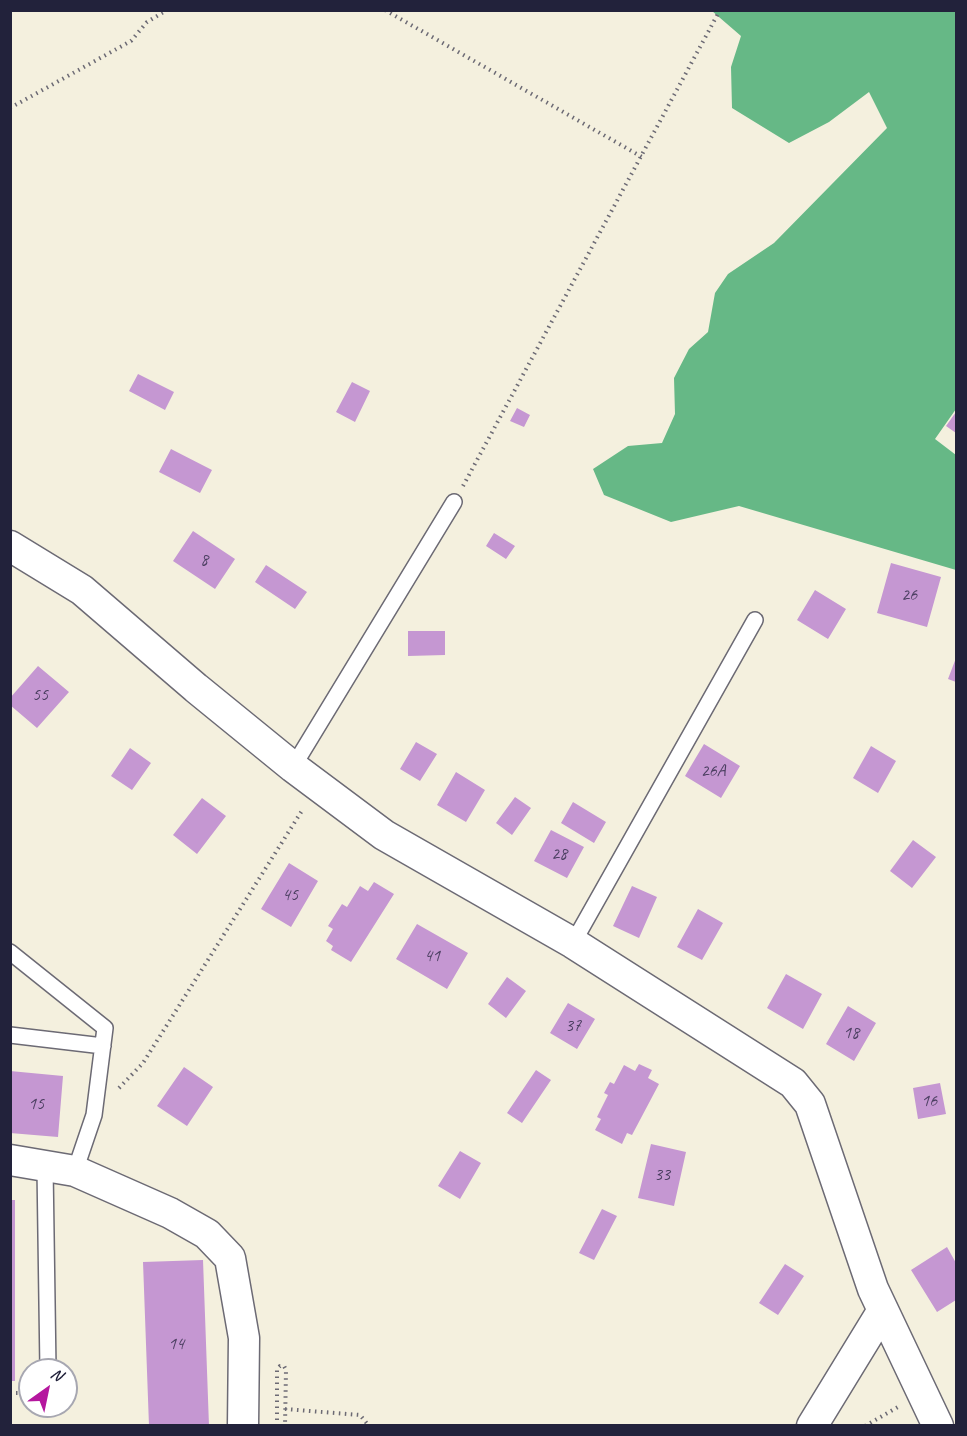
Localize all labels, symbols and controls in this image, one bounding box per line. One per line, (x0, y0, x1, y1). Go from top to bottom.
house number: 8 (200, 549, 208, 571)
house number: 26 (901, 584, 917, 606)
house number: 55 (32, 684, 48, 706)
house number: 26А (700, 760, 726, 782)
house number: 28 (551, 843, 567, 865)
house number: 45 (282, 884, 298, 906)
house number: 41 (424, 945, 440, 967)
house number: 37 (565, 1015, 581, 1037)
house number: 18 (843, 1022, 859, 1044)
house number: 16 (921, 1090, 937, 1112)
house number: 15 (28, 1093, 44, 1115)
house number: 33 (654, 1164, 670, 1186)
house number: 14 (168, 1333, 184, 1355)
north arrow (18, 1358, 78, 1418)
text: N (47, 1363, 66, 1386)

